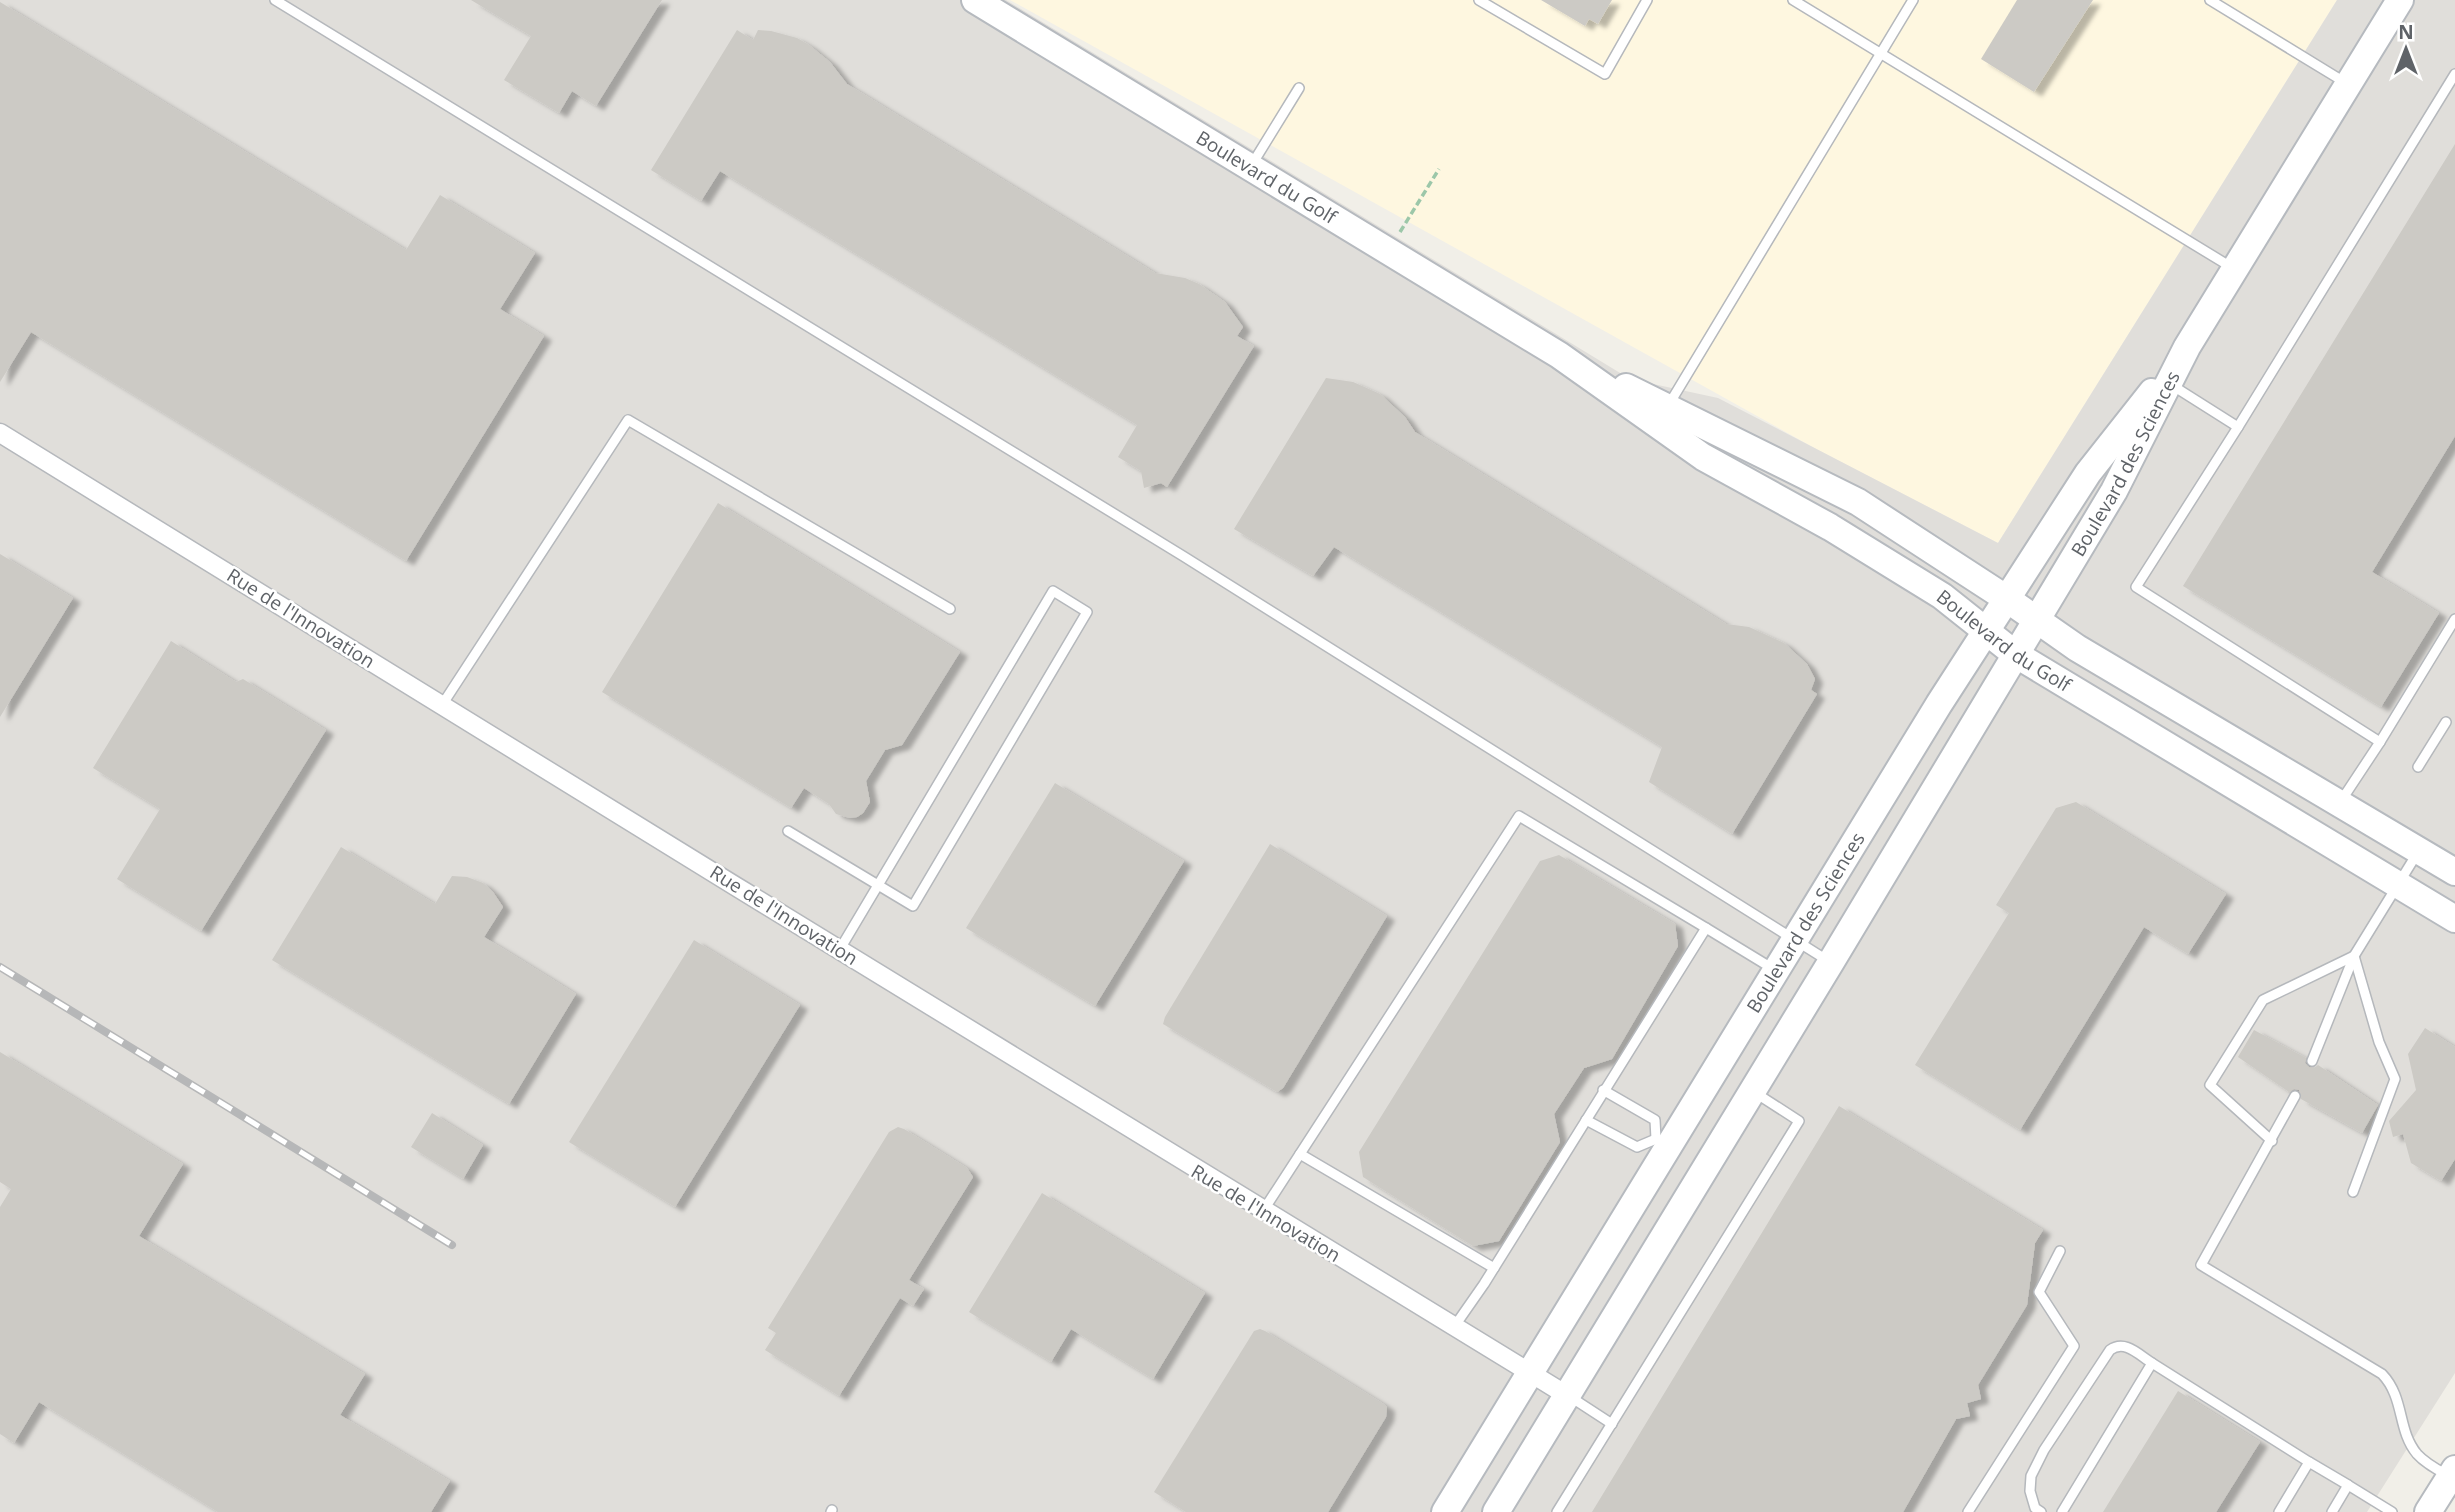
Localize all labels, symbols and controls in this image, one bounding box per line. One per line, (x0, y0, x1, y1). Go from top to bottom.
north arrow (2371, 14, 2441, 84)
text: N (2398, 19, 2414, 45)
street label: Boulevard du Golf (1191, 124, 1343, 231)
street label: Boulevard des Sciences (2065, 366, 2186, 561)
street label: Rue de l'Innovation (222, 562, 380, 674)
street label: Boulevard du Golf (1931, 584, 2077, 699)
street label: Boulevard des Sciences (1740, 827, 1871, 1018)
street label: Rue de l'Innovation (705, 859, 863, 971)
street label: Rue de l'Innovation (1186, 1158, 1346, 1268)

